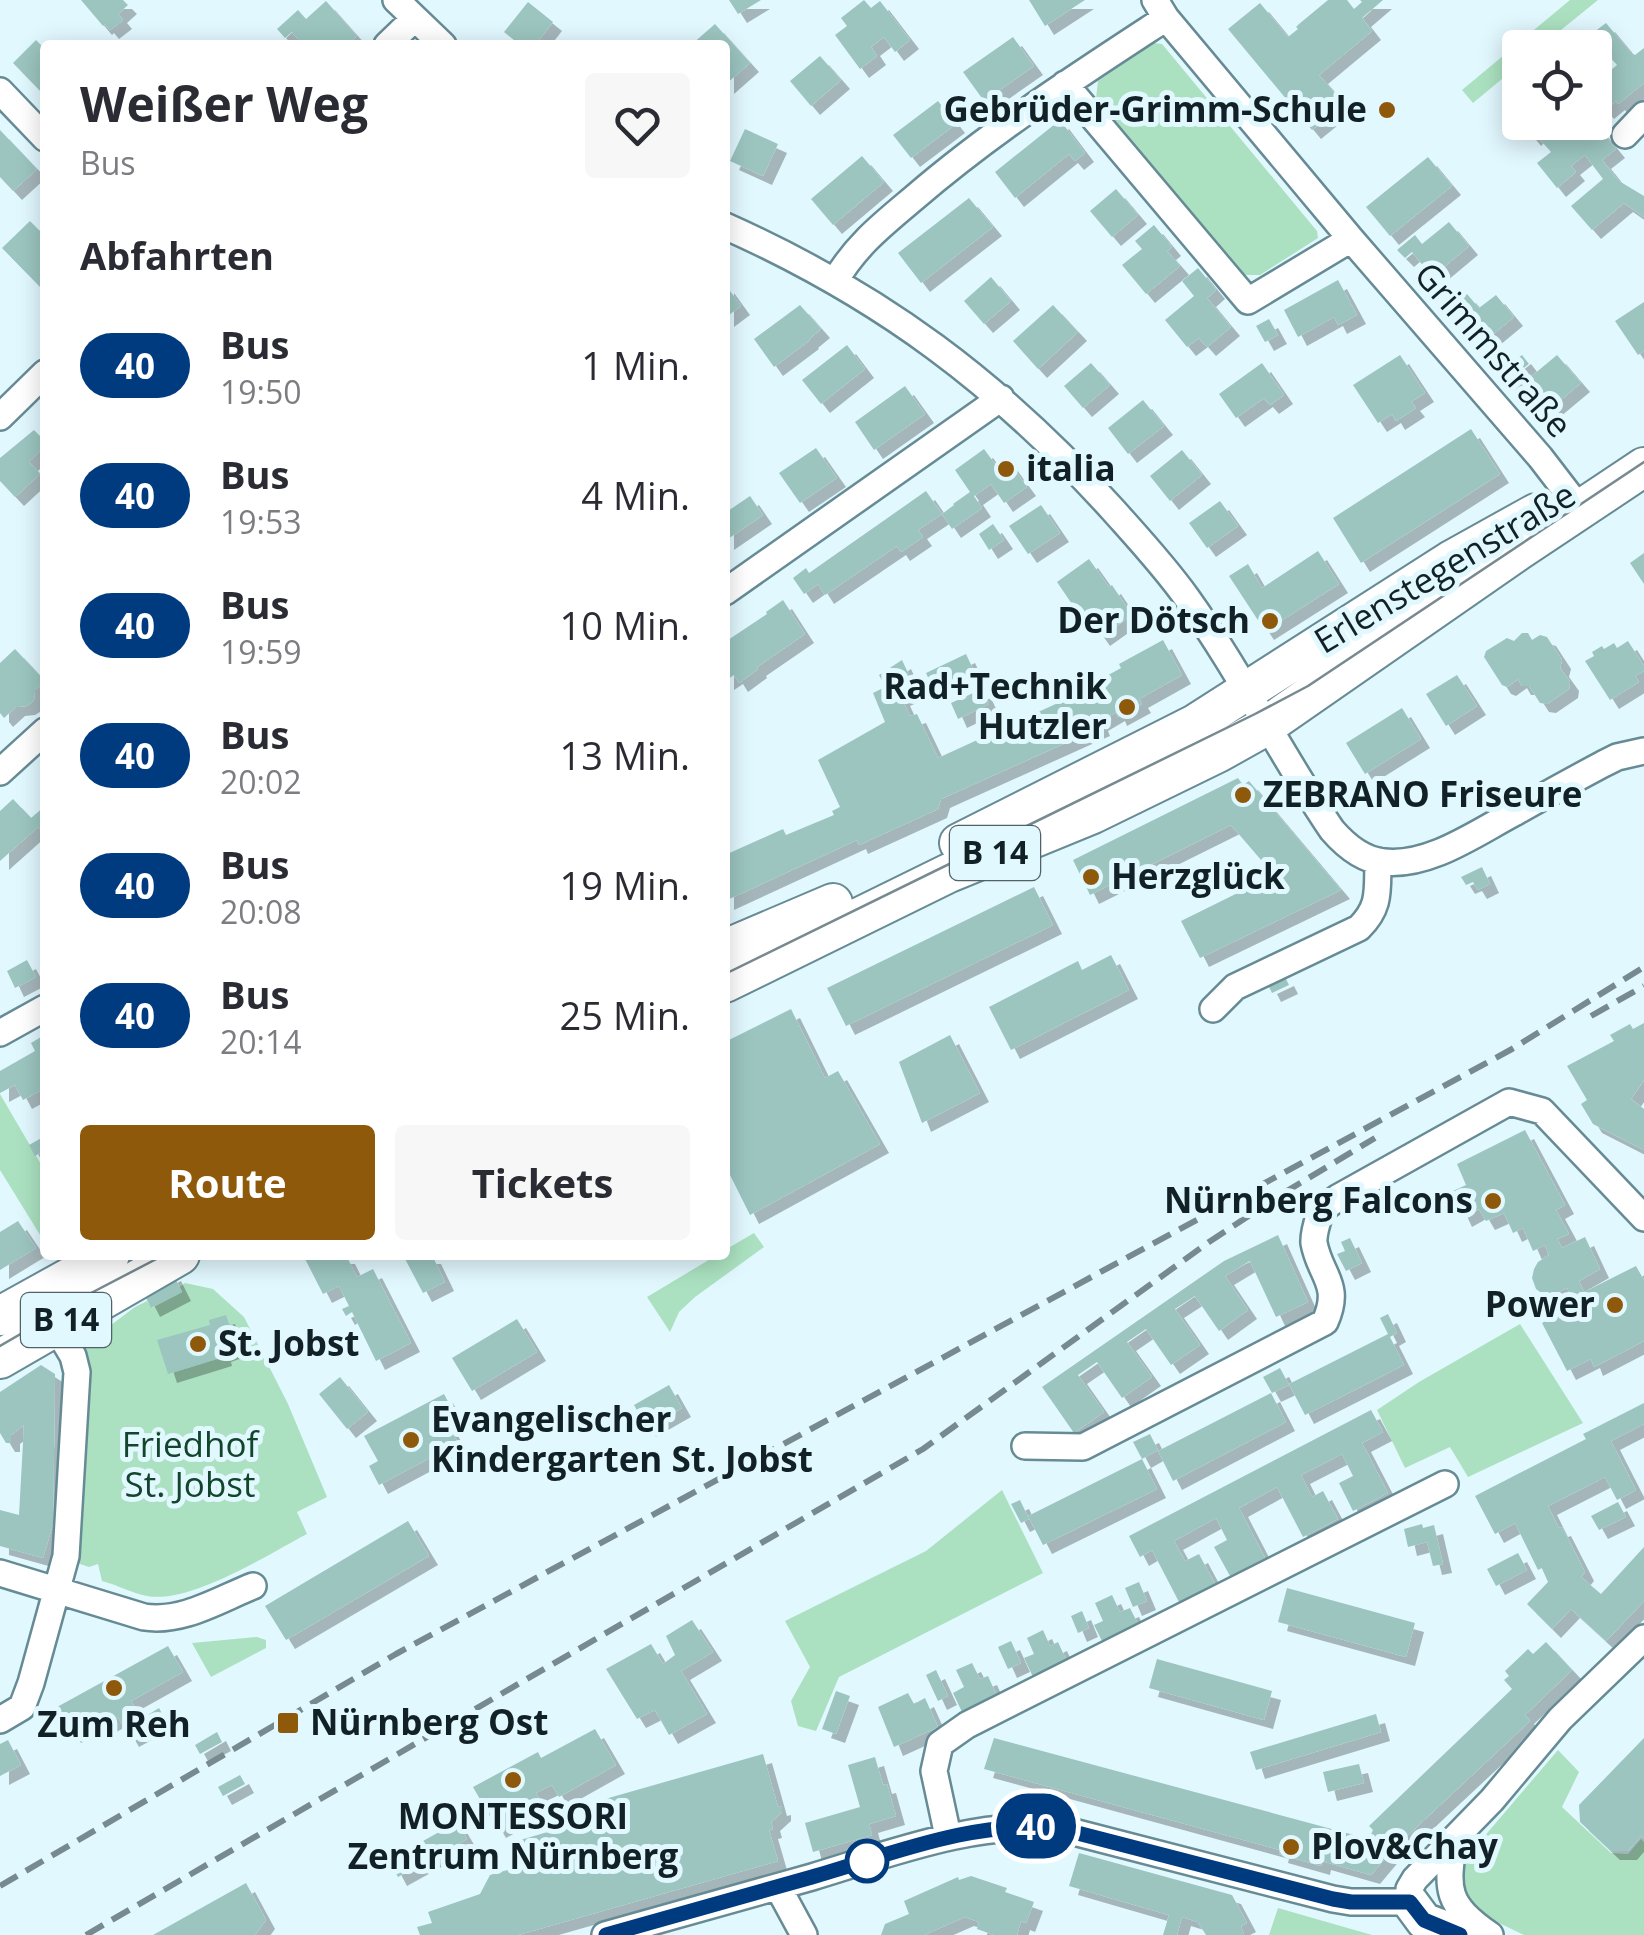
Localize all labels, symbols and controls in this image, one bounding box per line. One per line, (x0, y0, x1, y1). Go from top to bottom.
map controls (1502, 30, 1612, 140)
button: locate (1502, 30, 1612, 140)
text: Weißer Weg (80, 71, 368, 136)
button: heart (585, 73, 690, 178)
place label: Gebrüder-Grimm-Schule (943, 85, 1367, 132)
marker: Gebrüder-Grimm-Schule (1376, 99, 1398, 121)
text: Bus (80, 141, 136, 184)
text: Abfahrten (80, 229, 274, 281)
street label: Grimmstraße (1405, 251, 1583, 447)
text: Bus (220, 318, 289, 370)
text: 1 Min. (581, 339, 690, 391)
text: 40 (115, 342, 155, 389)
text: 19:50 (220, 370, 302, 413)
place label: italia (1026, 444, 1116, 491)
text: Bus (220, 448, 289, 500)
marker: italia (995, 458, 1017, 480)
text: 4 Min. (581, 469, 690, 521)
street label: Erlenstegenstraße (1305, 470, 1584, 663)
text: 40 (115, 472, 155, 519)
text: 19:53 (220, 500, 302, 543)
text: Bus (220, 578, 289, 630)
place label: Der Dötsch (1057, 596, 1250, 643)
text: 10 Min. (560, 599, 690, 651)
text: 40 (115, 602, 155, 649)
marker: Der Dötsch (1259, 610, 1281, 632)
text: 19:59 (220, 630, 302, 673)
place label: Rad+Technik Hutzler (883, 662, 1107, 749)
marker: Rad+Technik Hutzler (1116, 696, 1138, 718)
text: Bus (220, 708, 289, 760)
text: 13 Min. (560, 729, 690, 781)
text: 40 (115, 732, 155, 779)
text: 20:02 (220, 760, 302, 803)
place label: ZEBRANO Friseure (1263, 770, 1582, 817)
marker: ZEBRANO Friseure (1232, 784, 1254, 806)
road number: B 14 (950, 826, 1040, 880)
text: Bus (220, 838, 289, 890)
place label: Herzglück (1111, 852, 1285, 899)
text: 19 Min. (560, 859, 690, 911)
text: 40 (115, 862, 155, 909)
marker: Herzglück (1080, 866, 1102, 888)
text: 20:08 (220, 890, 302, 933)
text: Bus (220, 968, 289, 1020)
text: 25 Min. (560, 989, 690, 1041)
text: 40 (115, 992, 155, 1039)
text: 20:14 (220, 1020, 302, 1063)
button: Route (80, 1125, 375, 1240)
button: Tickets (395, 1125, 690, 1240)
place label: Nürnberg Falcons (1164, 1176, 1473, 1223)
marker: Nürnberg Falcons (1482, 1190, 1504, 1212)
place label: Power (1485, 1280, 1595, 1327)
road number: B 14 (21, 1293, 111, 1347)
marker: Power (1604, 1294, 1626, 1316)
place label: St. Jobst (218, 1319, 360, 1366)
marker: St. Jobst (187, 1333, 209, 1355)
place label: Evangelischer Kindergarten St. Jobst (431, 1395, 813, 1482)
park label: Friedhof St. Jobst (122, 1420, 261, 1507)
marker: Evangelischer Kindergarten St. Jobst (400, 1429, 422, 1451)
marker: Zum Reh (103, 1677, 125, 1699)
place label: Nürnberg Ost (310, 1698, 548, 1745)
place label: Zum Reh (37, 1700, 191, 1747)
marker: Nürnberg Ost (275, 1710, 301, 1736)
marker: MONTESSORI Zentrum Nürnberg (502, 1769, 524, 1791)
place label: MONTESSORI Zentrum Nürnberg (348, 1792, 678, 1879)
line badge: 40 (991, 1794, 1081, 1858)
text: 40 (1016, 1803, 1056, 1850)
place label: Plov&Chay (1311, 1822, 1498, 1869)
marker: Plov&Chay (1280, 1836, 1302, 1858)
unlabelled marker (846, 1840, 888, 1882)

